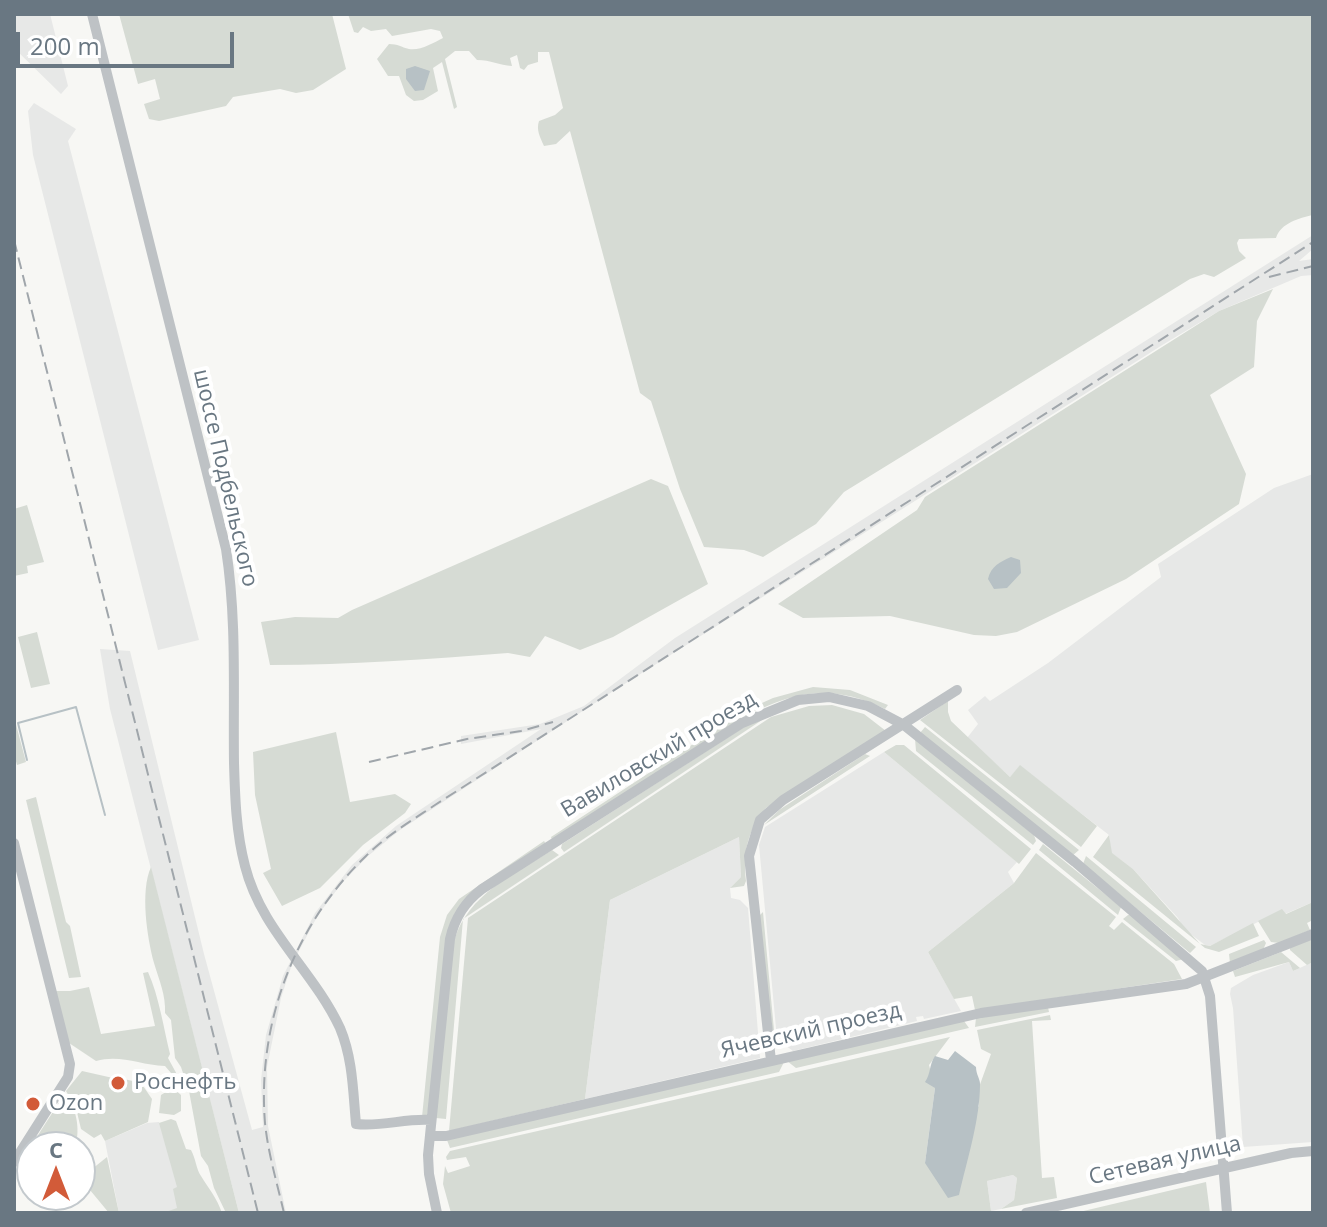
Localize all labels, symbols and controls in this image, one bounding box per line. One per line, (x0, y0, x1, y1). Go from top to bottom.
scale bar (20, 16, 238, 66)
text: 200 m (30, 29, 100, 62)
street label: шоссе Подбельского (187, 367, 263, 589)
street label: Вавиловский проезд (557, 686, 761, 824)
street label: Ячевский проезд (718, 997, 904, 1065)
place label: Роснефть (134, 1070, 236, 1096)
marker: Роснефть (109, 1074, 127, 1092)
place label: Ozon (49, 1091, 103, 1117)
marker: Ozon (24, 1095, 42, 1113)
north arrow (16, 1131, 96, 1211)
street label: Сетевая улица (1086, 1131, 1244, 1191)
text: С (49, 1134, 63, 1164)

